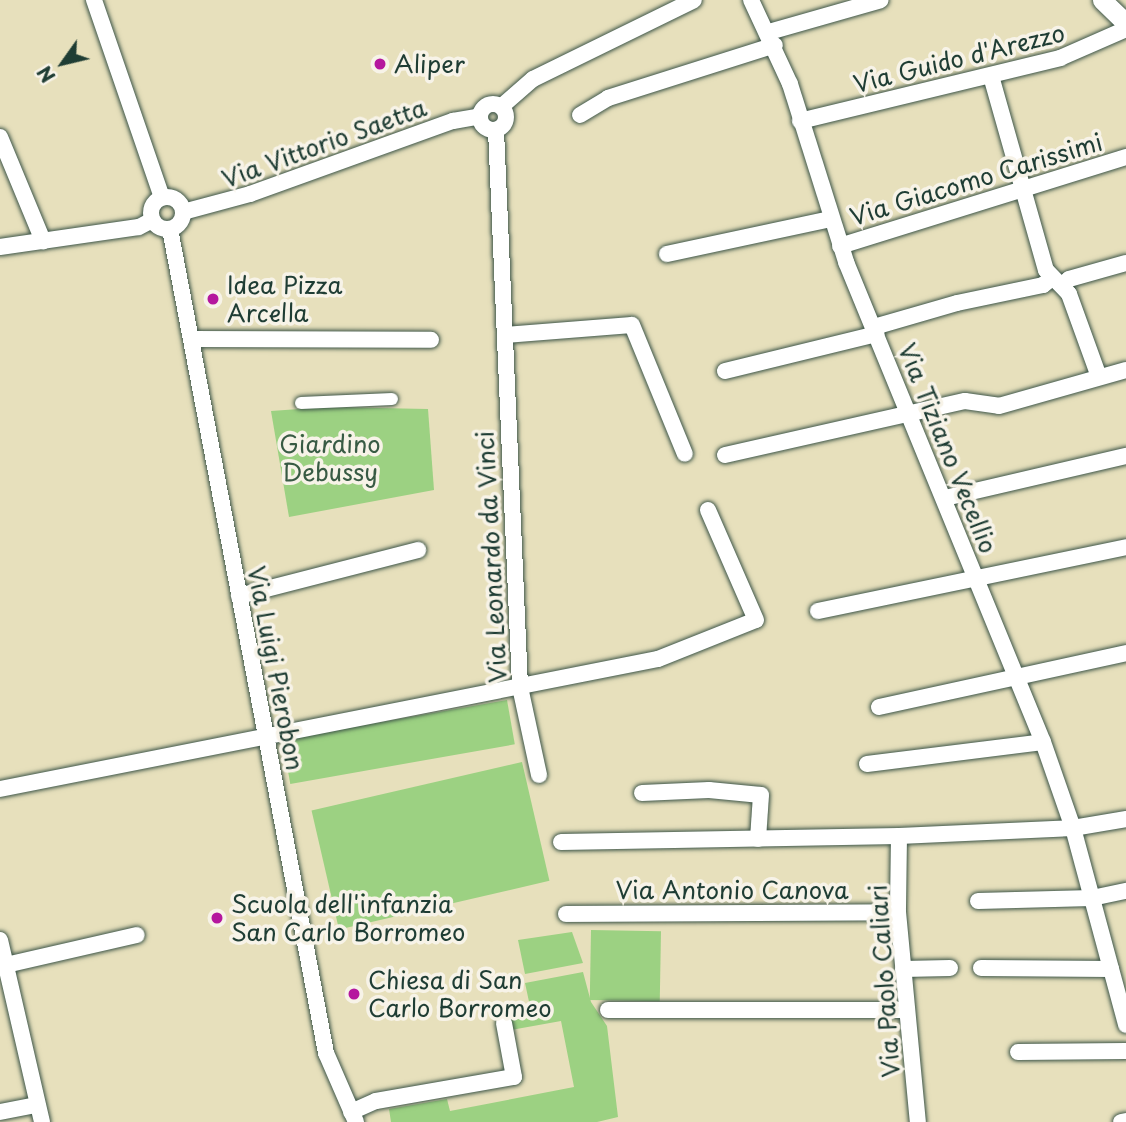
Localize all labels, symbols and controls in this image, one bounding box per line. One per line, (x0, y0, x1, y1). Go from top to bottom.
street label: Via Guido d'Arezzo (850, 18, 1068, 98)
north arrow (28, 28, 98, 98)
place label: Aliper (394, 50, 465, 78)
marker: Aliper (372, 56, 388, 72)
text: N (30, 61, 61, 89)
street label: Via Vittorio Saetta (218, 93, 430, 193)
street label: Via Giacomo Carissimi (846, 127, 1106, 231)
place label: Idea Pizza Arcella (227, 271, 342, 327)
marker: Idea Pizza Arcella (205, 291, 221, 307)
street label: Via Tiziano Vecellio (893, 339, 1003, 557)
park label: Giardino Debussy (279, 430, 381, 486)
street label: Via Leonardo da Vinci (470, 431, 512, 683)
street label: Via Luigi Pierobon (242, 563, 310, 773)
street label: Via Antonio Canova (616, 876, 848, 904)
street label: Via Paolo Caliari (863, 884, 905, 1078)
place label: Scuola dell'infanzia San Carlo Borromeo (231, 890, 466, 946)
marker: Scuola dell'infanzia San Carlo Borromeo (209, 910, 225, 926)
place label: Chiesa di San Carlo Borromeo (368, 966, 551, 1022)
marker: Chiesa di San Carlo Borromeo (346, 986, 362, 1002)

